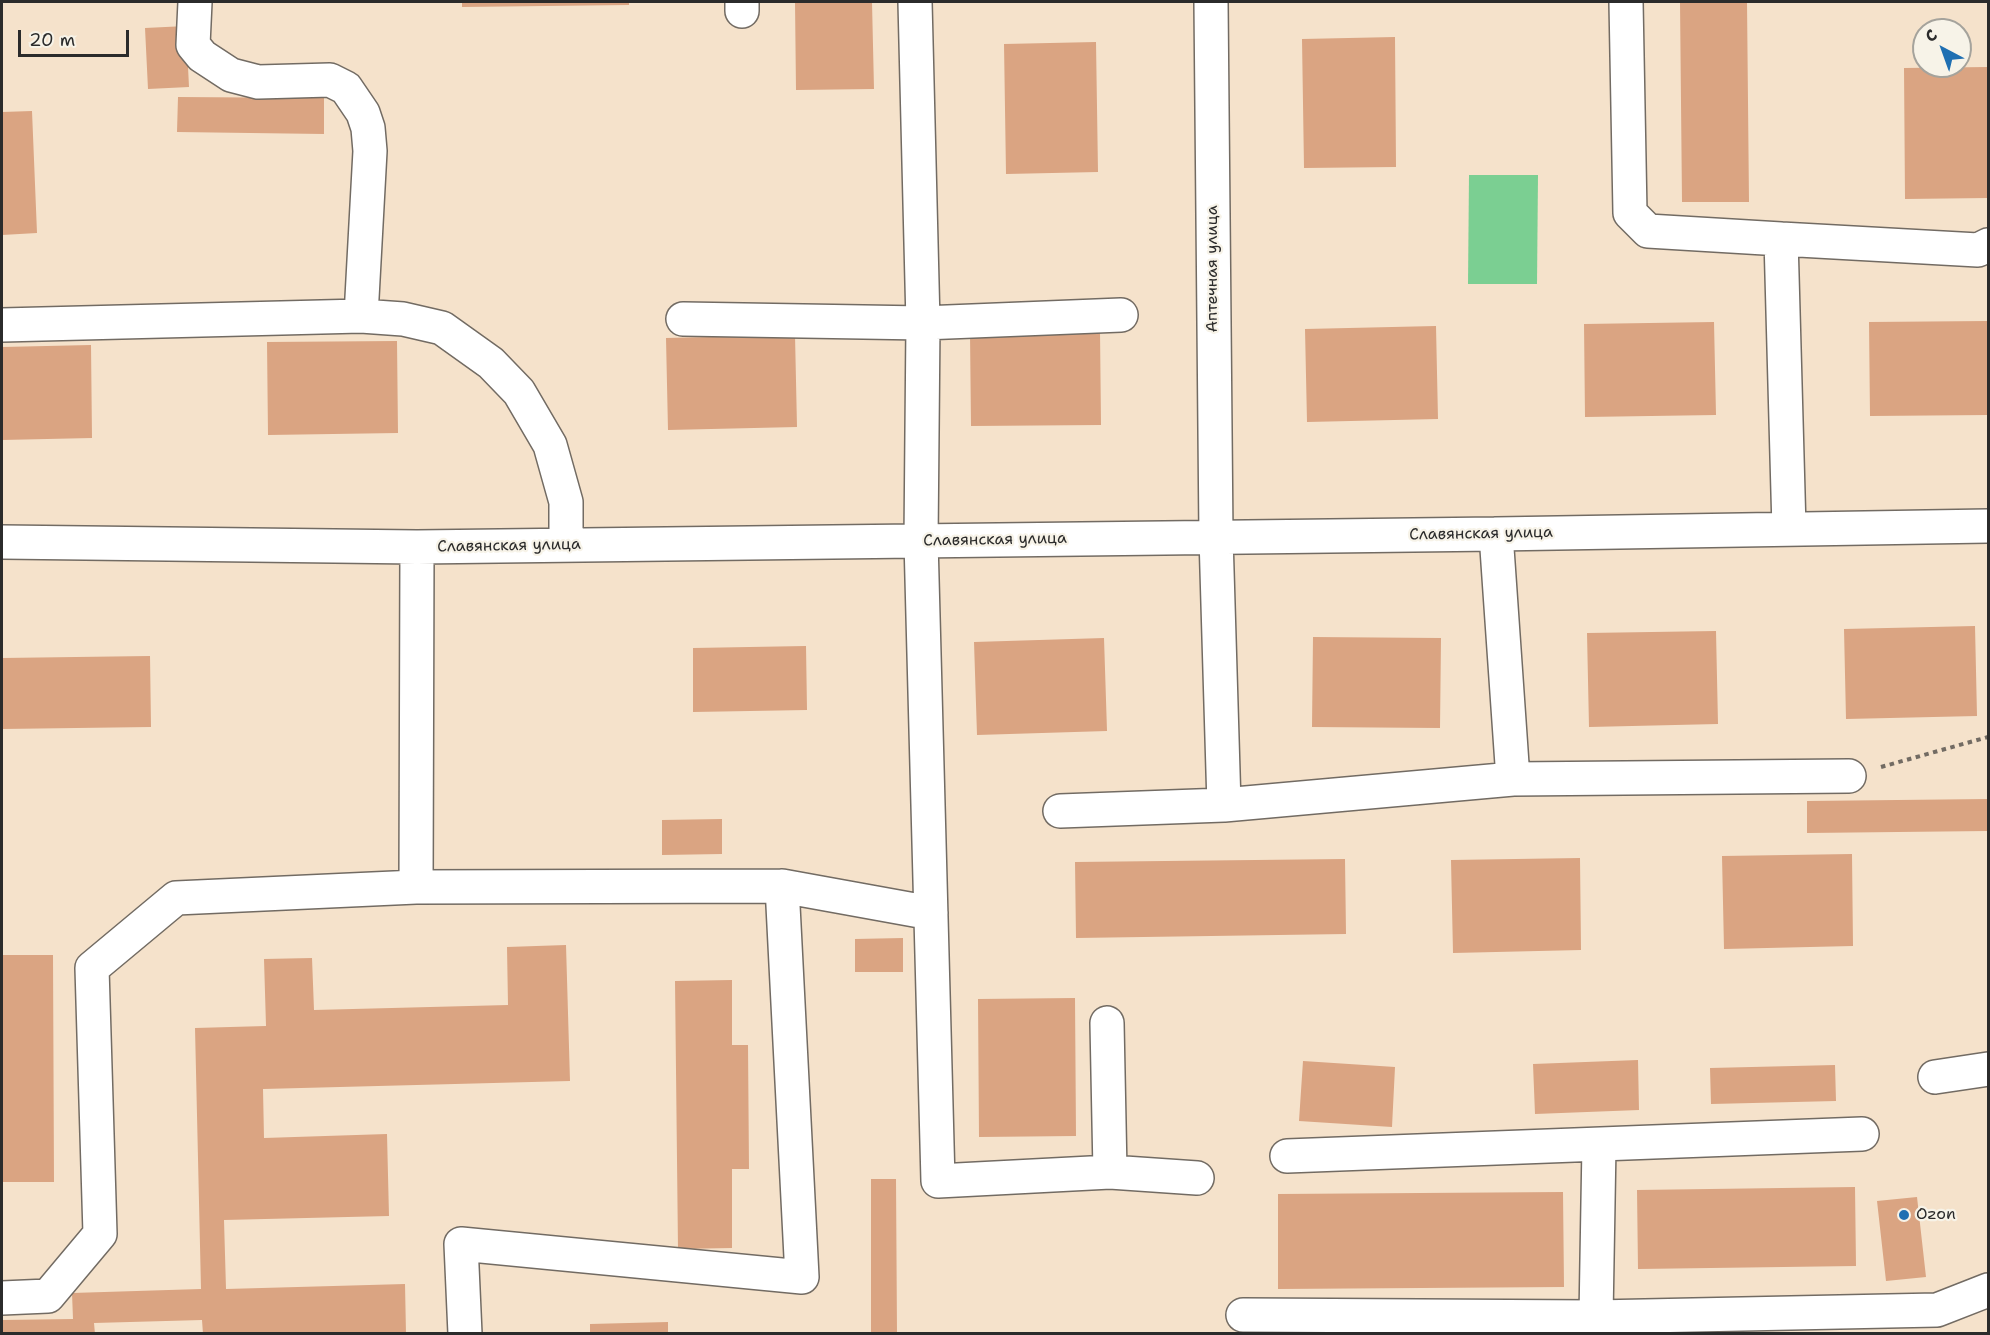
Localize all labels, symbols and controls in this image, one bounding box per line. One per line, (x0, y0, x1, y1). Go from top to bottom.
scale bar (21, 18, 132, 56)
north arrow (1912, 18, 1972, 78)
text: С (1921, 24, 1942, 47)
text: 20 m (29, 28, 75, 52)
street label: Аптечная улица (1203, 205, 1223, 333)
street label: Славянская улица (1409, 523, 1553, 545)
street label: Славянская улица (923, 529, 1067, 551)
street label: Славянская улица (437, 535, 581, 557)
place label: Ozon (1916, 1205, 1956, 1225)
marker: Ozon (1897, 1208, 1911, 1222)

